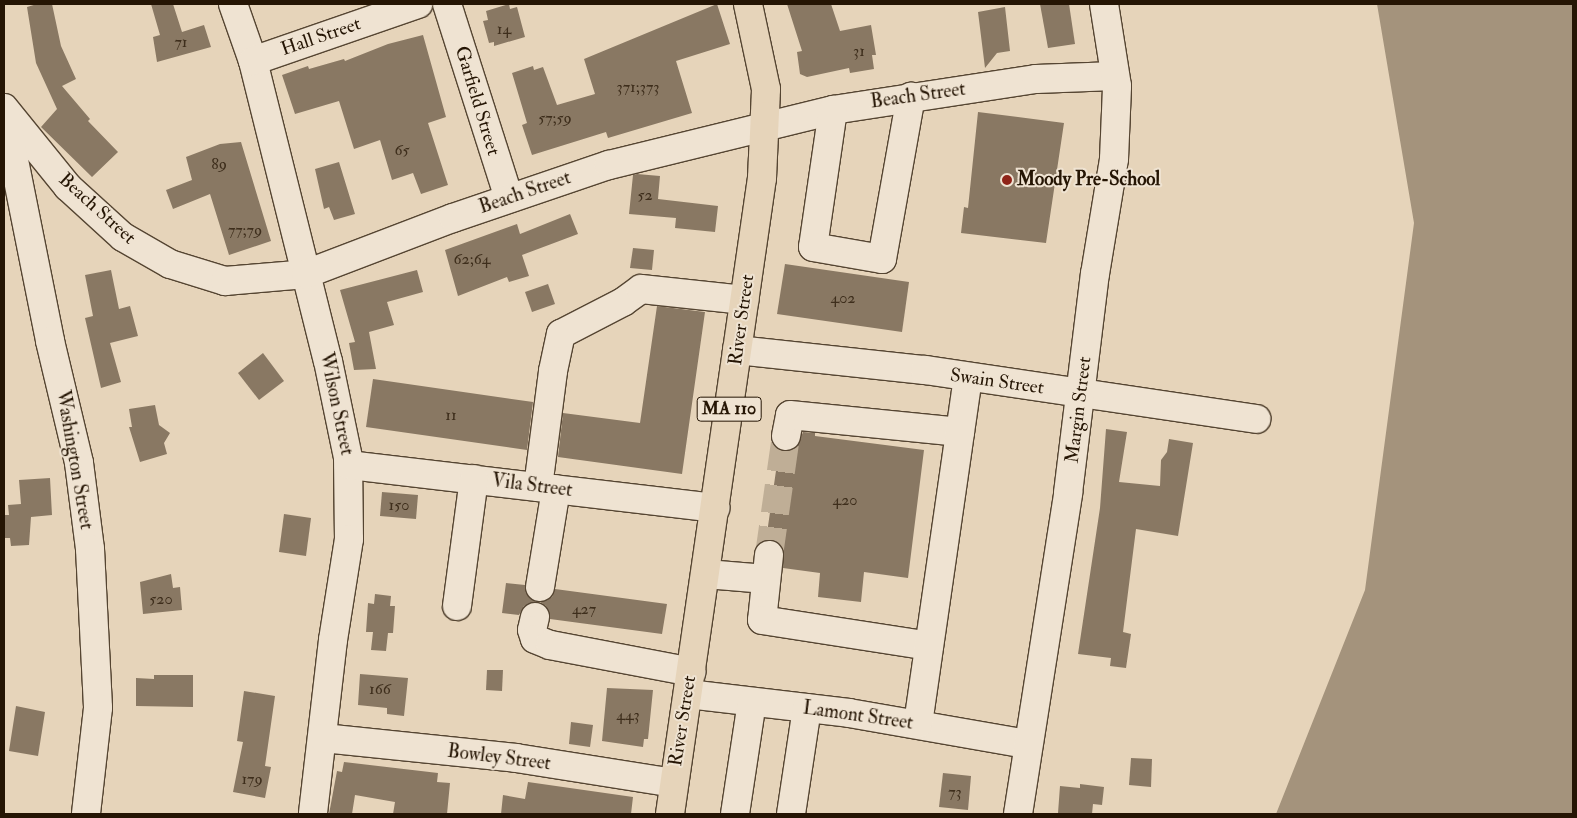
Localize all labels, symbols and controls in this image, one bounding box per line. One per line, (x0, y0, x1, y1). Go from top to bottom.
street label: Hall Street (278, 13, 364, 61)
house number: 14 (497, 19, 511, 39)
house number: 71 (174, 32, 188, 52)
house number: 31 (853, 41, 865, 61)
street label: Garfield Street (450, 44, 504, 158)
house number: 371;373 (617, 77, 659, 97)
street label: Beach Street (869, 78, 967, 114)
house number: 57;59 (538, 108, 572, 128)
house number: 65 (394, 140, 410, 160)
house number: 89 (211, 154, 227, 174)
street label: Beach Street (476, 167, 574, 219)
street label: Beach Street (54, 169, 140, 249)
place label: Moody Pre-School (1017, 169, 1160, 191)
marker: Moody Pre-School (1001, 174, 1013, 186)
house number: 52 (637, 185, 653, 205)
house number: 77;79 (228, 220, 262, 240)
house number: 62;64 (454, 249, 490, 269)
street label: River Street (724, 273, 760, 367)
house number: 402 (831, 288, 855, 308)
street label: Wilson Street (314, 351, 358, 457)
street label: Margin Street (1061, 355, 1097, 465)
street label: Swain Street (949, 364, 1045, 400)
street label: Washington Street (51, 389, 97, 531)
road number: MA 110 (696, 394, 762, 424)
house number: 11 (445, 405, 457, 425)
street label: Vila Street (490, 470, 574, 502)
house number: 420 (833, 490, 857, 510)
house number: 150 (389, 495, 409, 515)
house number: 520 (149, 589, 173, 609)
house number: 427 (572, 599, 596, 619)
street label: River Street (665, 674, 701, 768)
house number: 166 (369, 679, 391, 699)
street label: Lamont Street (801, 697, 915, 735)
house number: 443 (616, 705, 640, 725)
street label: Bowley Street (446, 740, 552, 776)
house number: 179 (241, 769, 263, 789)
house number: 73 (948, 782, 962, 802)

